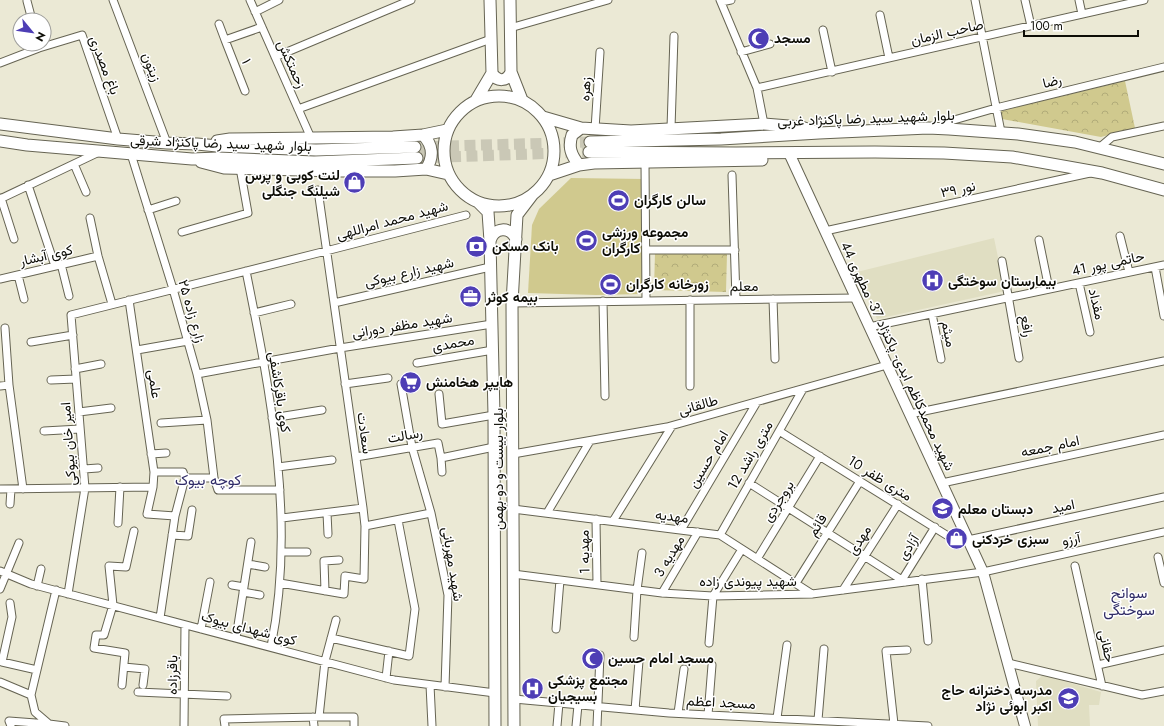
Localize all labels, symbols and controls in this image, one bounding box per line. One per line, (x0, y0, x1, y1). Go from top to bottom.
north arrow (12, 12, 52, 52)
scale bar (1024, 12, 1138, 38)
street label: صاحب الزمان (909, 14, 986, 50)
text: 100 m (1030, 17, 1063, 35)
mosque icon: مسجد (746, 25, 772, 51)
place label: مسجد (774, 28, 811, 48)
text: N (32, 29, 50, 45)
street label: باغ مصدری (84, 33, 125, 98)
street label: زحمتکش (273, 37, 312, 92)
street label: زیتون (137, 49, 167, 85)
street label: ۱ (237, 56, 257, 66)
street label: رضا (1040, 69, 1064, 93)
street label: زهره (574, 76, 596, 102)
street label: بلوار شهید سید رضا پاکنژاد غربی (777, 105, 955, 131)
street label: بلوار شهید سید رضا پاکنژاد شرقی (130, 130, 312, 156)
place label: لنت کوبی و پرس شیلنگ‌ جنگلی (245, 165, 340, 201)
shop icon: لنت کوبی و پرس شیلنگ‌ جنگلی (342, 170, 368, 196)
street label: نور ۳۹ (939, 176, 977, 202)
sports icon: سالن کارگران (605, 187, 631, 213)
place label: سالن کارگران (634, 190, 706, 210)
street label: شهید محمد امراللهی (334, 195, 450, 245)
place label: مجموعه ورزشی کارگران (602, 222, 689, 258)
sports icon: مجموعه ورزشی کارگران (574, 227, 600, 253)
bank icon: بانک مسکن (464, 233, 490, 259)
place label: بانک مسکن (492, 236, 559, 256)
street label: شهید محمدکاظم ابدی- پاکنژاد 37- مطهری 44 (836, 238, 960, 474)
street label: کوی آبشار (16, 239, 75, 271)
street label: حاتمی پور 41 (1070, 246, 1146, 280)
street label: شهید زارع بیوکی (362, 252, 456, 293)
hospital icon: بیمارستان سوختگی (919, 268, 945, 294)
sports icon: زورخانه کارگران (597, 271, 623, 297)
place label: بیمارستان سوختگی (948, 271, 1056, 291)
place label: زورخانه کارگران (626, 274, 709, 294)
street label: معلم (729, 276, 759, 296)
street label: زارع زاده ۲۵ (172, 277, 211, 345)
office icon: بیمه کوثر (457, 284, 483, 310)
street label: مقداد (1084, 286, 1110, 322)
place label: بیمه کوثر (485, 287, 538, 307)
street label: شهید مظفر دورانی (350, 307, 454, 343)
street label: رافع (1014, 313, 1039, 339)
street label: میثم (937, 319, 961, 349)
street label: محمدی (430, 329, 476, 357)
street label: کوی باقرکاشفی (264, 350, 296, 434)
street label: علمی (143, 368, 167, 400)
supermarket icon: هایپر هخامنش (397, 369, 423, 395)
place label: هایپر هخامنش (426, 372, 513, 392)
street label: طالقانی (676, 390, 720, 420)
street label: امیر خان بیوکی (55, 401, 81, 487)
street label: بلوار بیست و دو بهمن (488, 408, 508, 530)
street label: سعادت (352, 411, 378, 455)
street label: 12 متری راشد (722, 417, 778, 493)
street label: رسالت (386, 422, 424, 448)
street label: امام حسین (683, 427, 733, 491)
street label: امام جمعه (1019, 430, 1081, 462)
street label: 10 متری ظفر (844, 450, 916, 506)
district label: کوچه بیوک (175, 469, 241, 491)
street label: بروجردی (757, 476, 799, 526)
street label: امید (1050, 494, 1076, 518)
school or university icon: دبستان معلم (929, 496, 955, 522)
place label: دبستان معلم (958, 499, 1033, 519)
street label: مهدیه (654, 504, 690, 528)
street label: قائم (802, 510, 832, 540)
street label: مهدی (842, 521, 876, 559)
street label: شهید مهربانی (437, 525, 469, 603)
shop icon: سبزی خردکنی (944, 526, 970, 552)
street label: آرزو (1060, 527, 1084, 551)
street label: آزادی (892, 529, 925, 564)
place label: سبزی خردکنی (972, 529, 1049, 549)
street label: مهدیه 1 (574, 530, 594, 574)
street label: مهدیه 3 (649, 531, 689, 581)
street label: شهید پیوندی زاده (699, 571, 797, 591)
district label: سوانح سوختگی (1103, 582, 1155, 621)
street label: کوی شهدای بیوک (199, 606, 299, 650)
street label: حقانی (1094, 628, 1120, 664)
mosque icon: مسجد امام حسین (580, 645, 606, 671)
place label: مسجد امام حسین (608, 648, 714, 668)
street label: باقرزاده (162, 655, 182, 695)
place label: مجتمع پزشکی بسیجیان (548, 670, 628, 706)
hospital icon: مجتمع پزشکی بسیجیان (519, 675, 545, 701)
place label: مدرسه دخترانه حاج اکبر ابوئی نژاد (941, 680, 1052, 716)
school or university icon: مدرسه دخترانه حاج اکبر ابوئی نژاد (1055, 685, 1081, 711)
street label: مسجد اعظم (686, 690, 756, 714)

